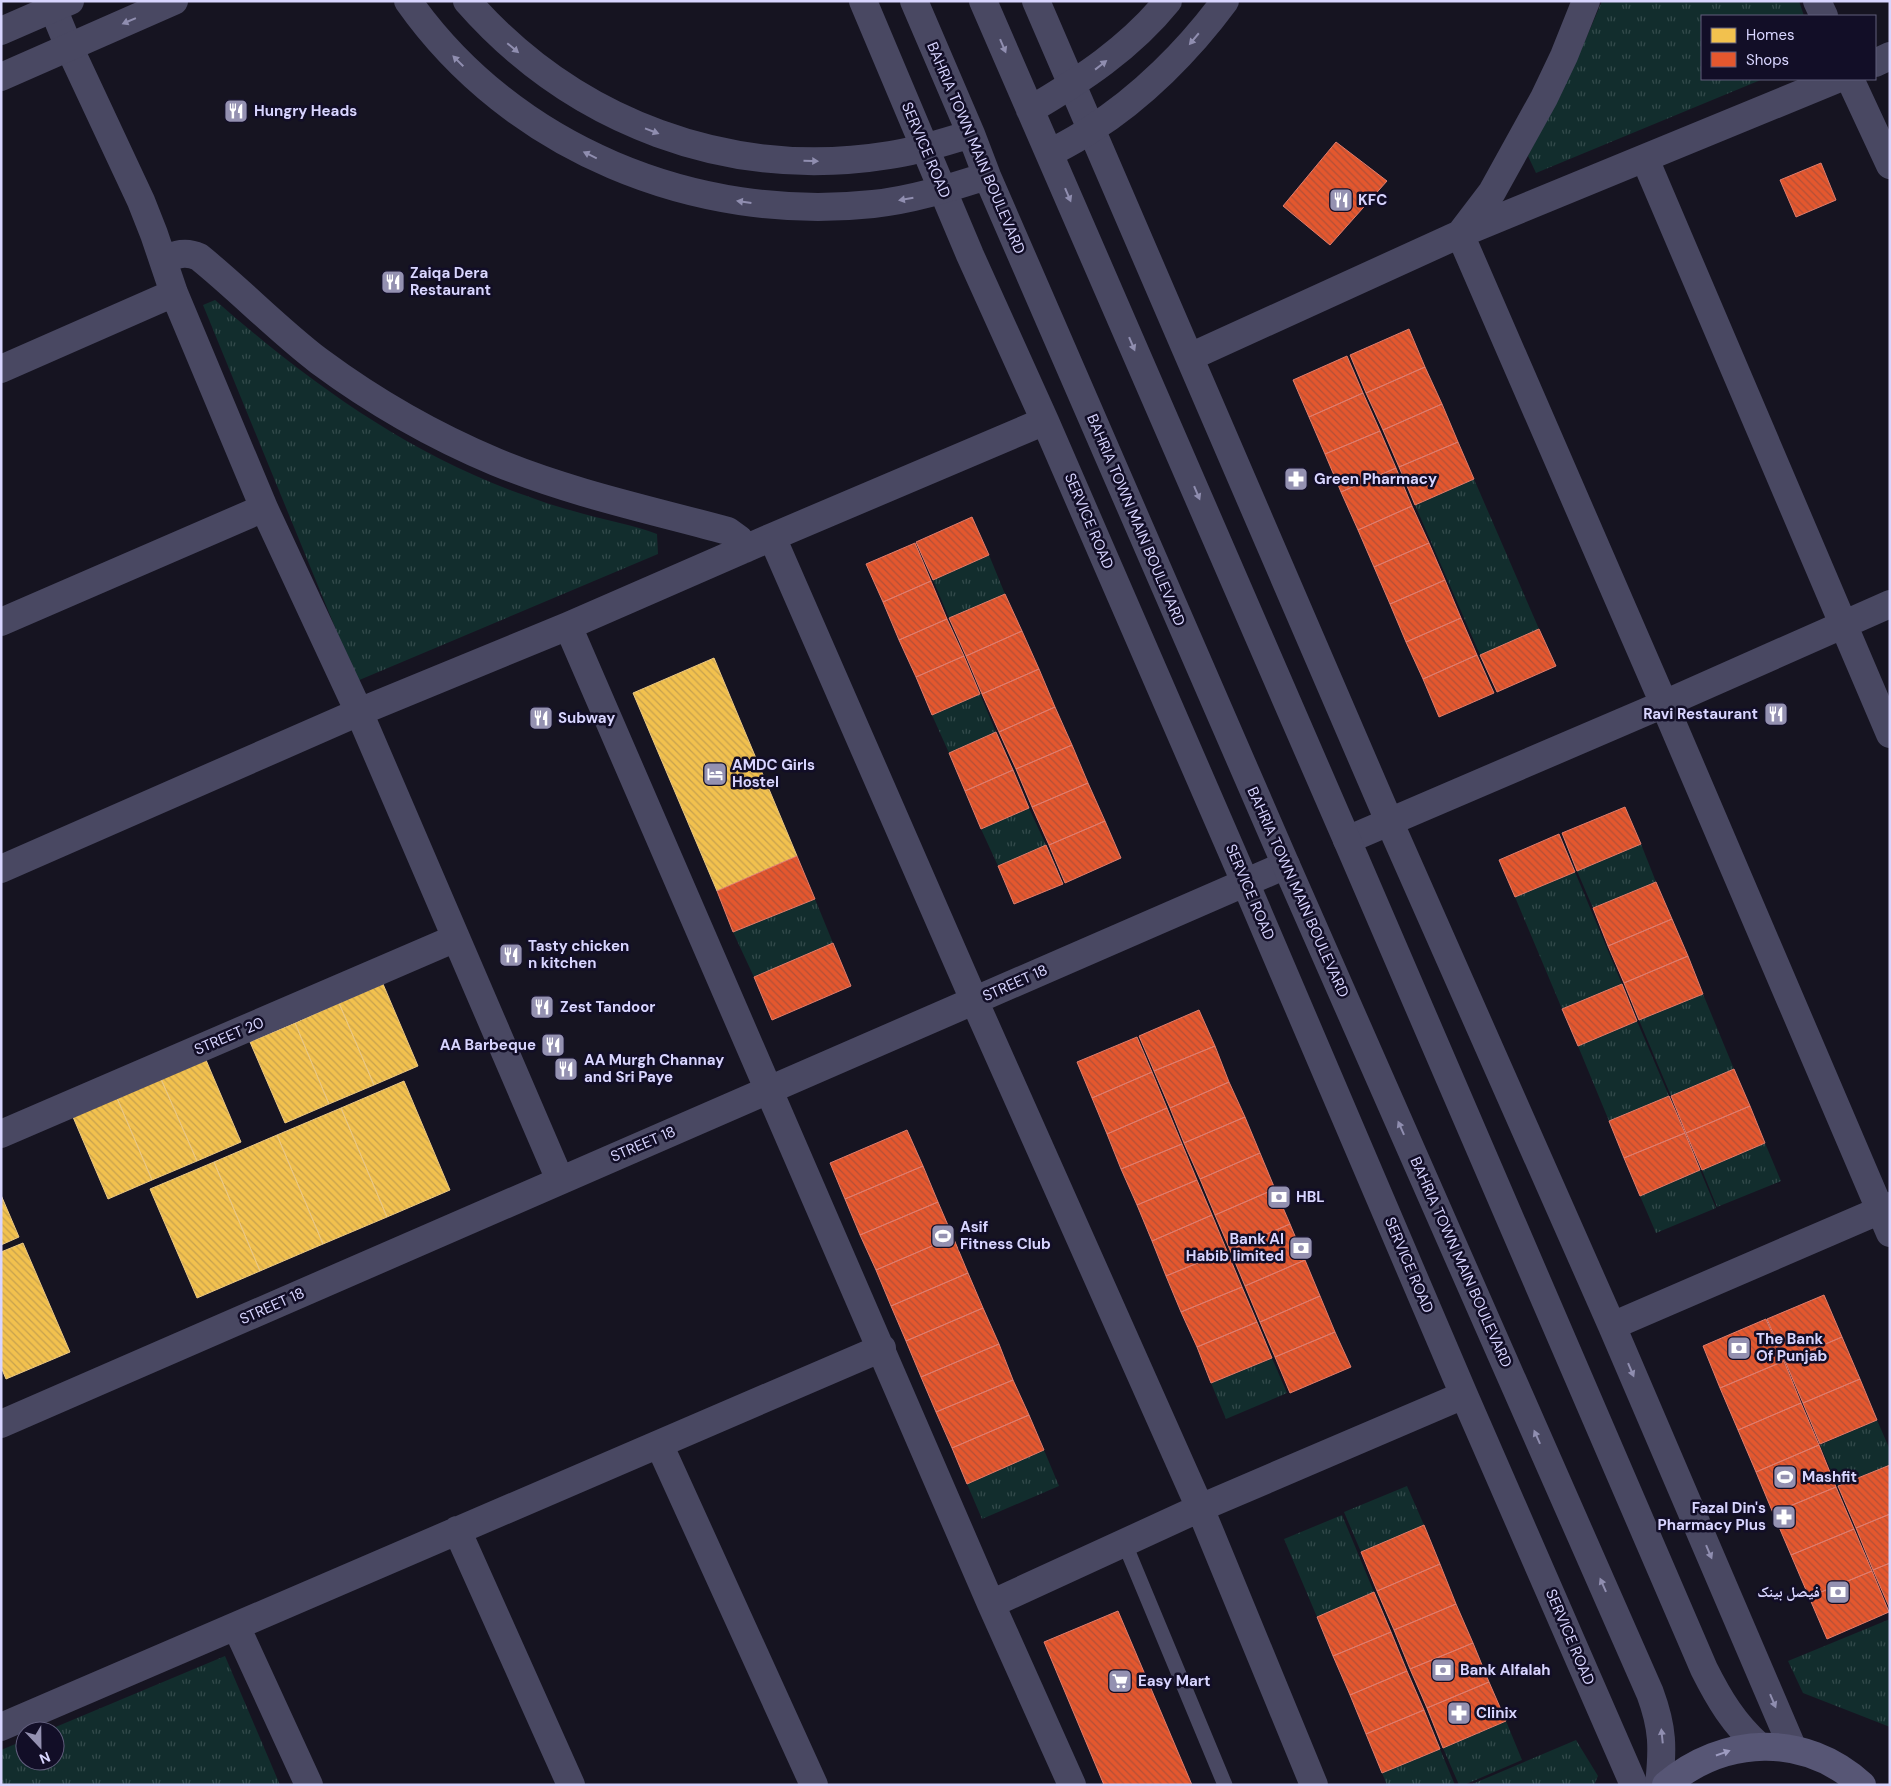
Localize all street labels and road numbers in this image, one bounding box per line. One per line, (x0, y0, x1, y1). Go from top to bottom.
street label: BAHRIA TOWN MAIN BOULEVARD (922, 39, 1030, 257)
street label: SERVICE ROAD (897, 99, 955, 201)
street label: BAHRIA TOWN MAIN BOULEVARD (1082, 411, 1190, 629)
street label: SERVICE ROAD (1060, 470, 1118, 572)
street label: BAHRIA TOWN MAIN BOULEVARD (1242, 784, 1354, 1000)
street label: SERVICE ROAD (1221, 841, 1279, 943)
street label: STREET 18 (979, 960, 1051, 1006)
street label: STREET 20 (191, 1012, 267, 1060)
street label: STREET 18 (607, 1121, 679, 1167)
street label: BAHRIA TOWN MAIN BOULEVARD (1405, 1154, 1517, 1370)
street label: SERVICE ROAD (1380, 1214, 1438, 1316)
street label: STREET 18 (236, 1283, 308, 1329)
street label: SERVICE ROAD (1541, 1586, 1599, 1688)

